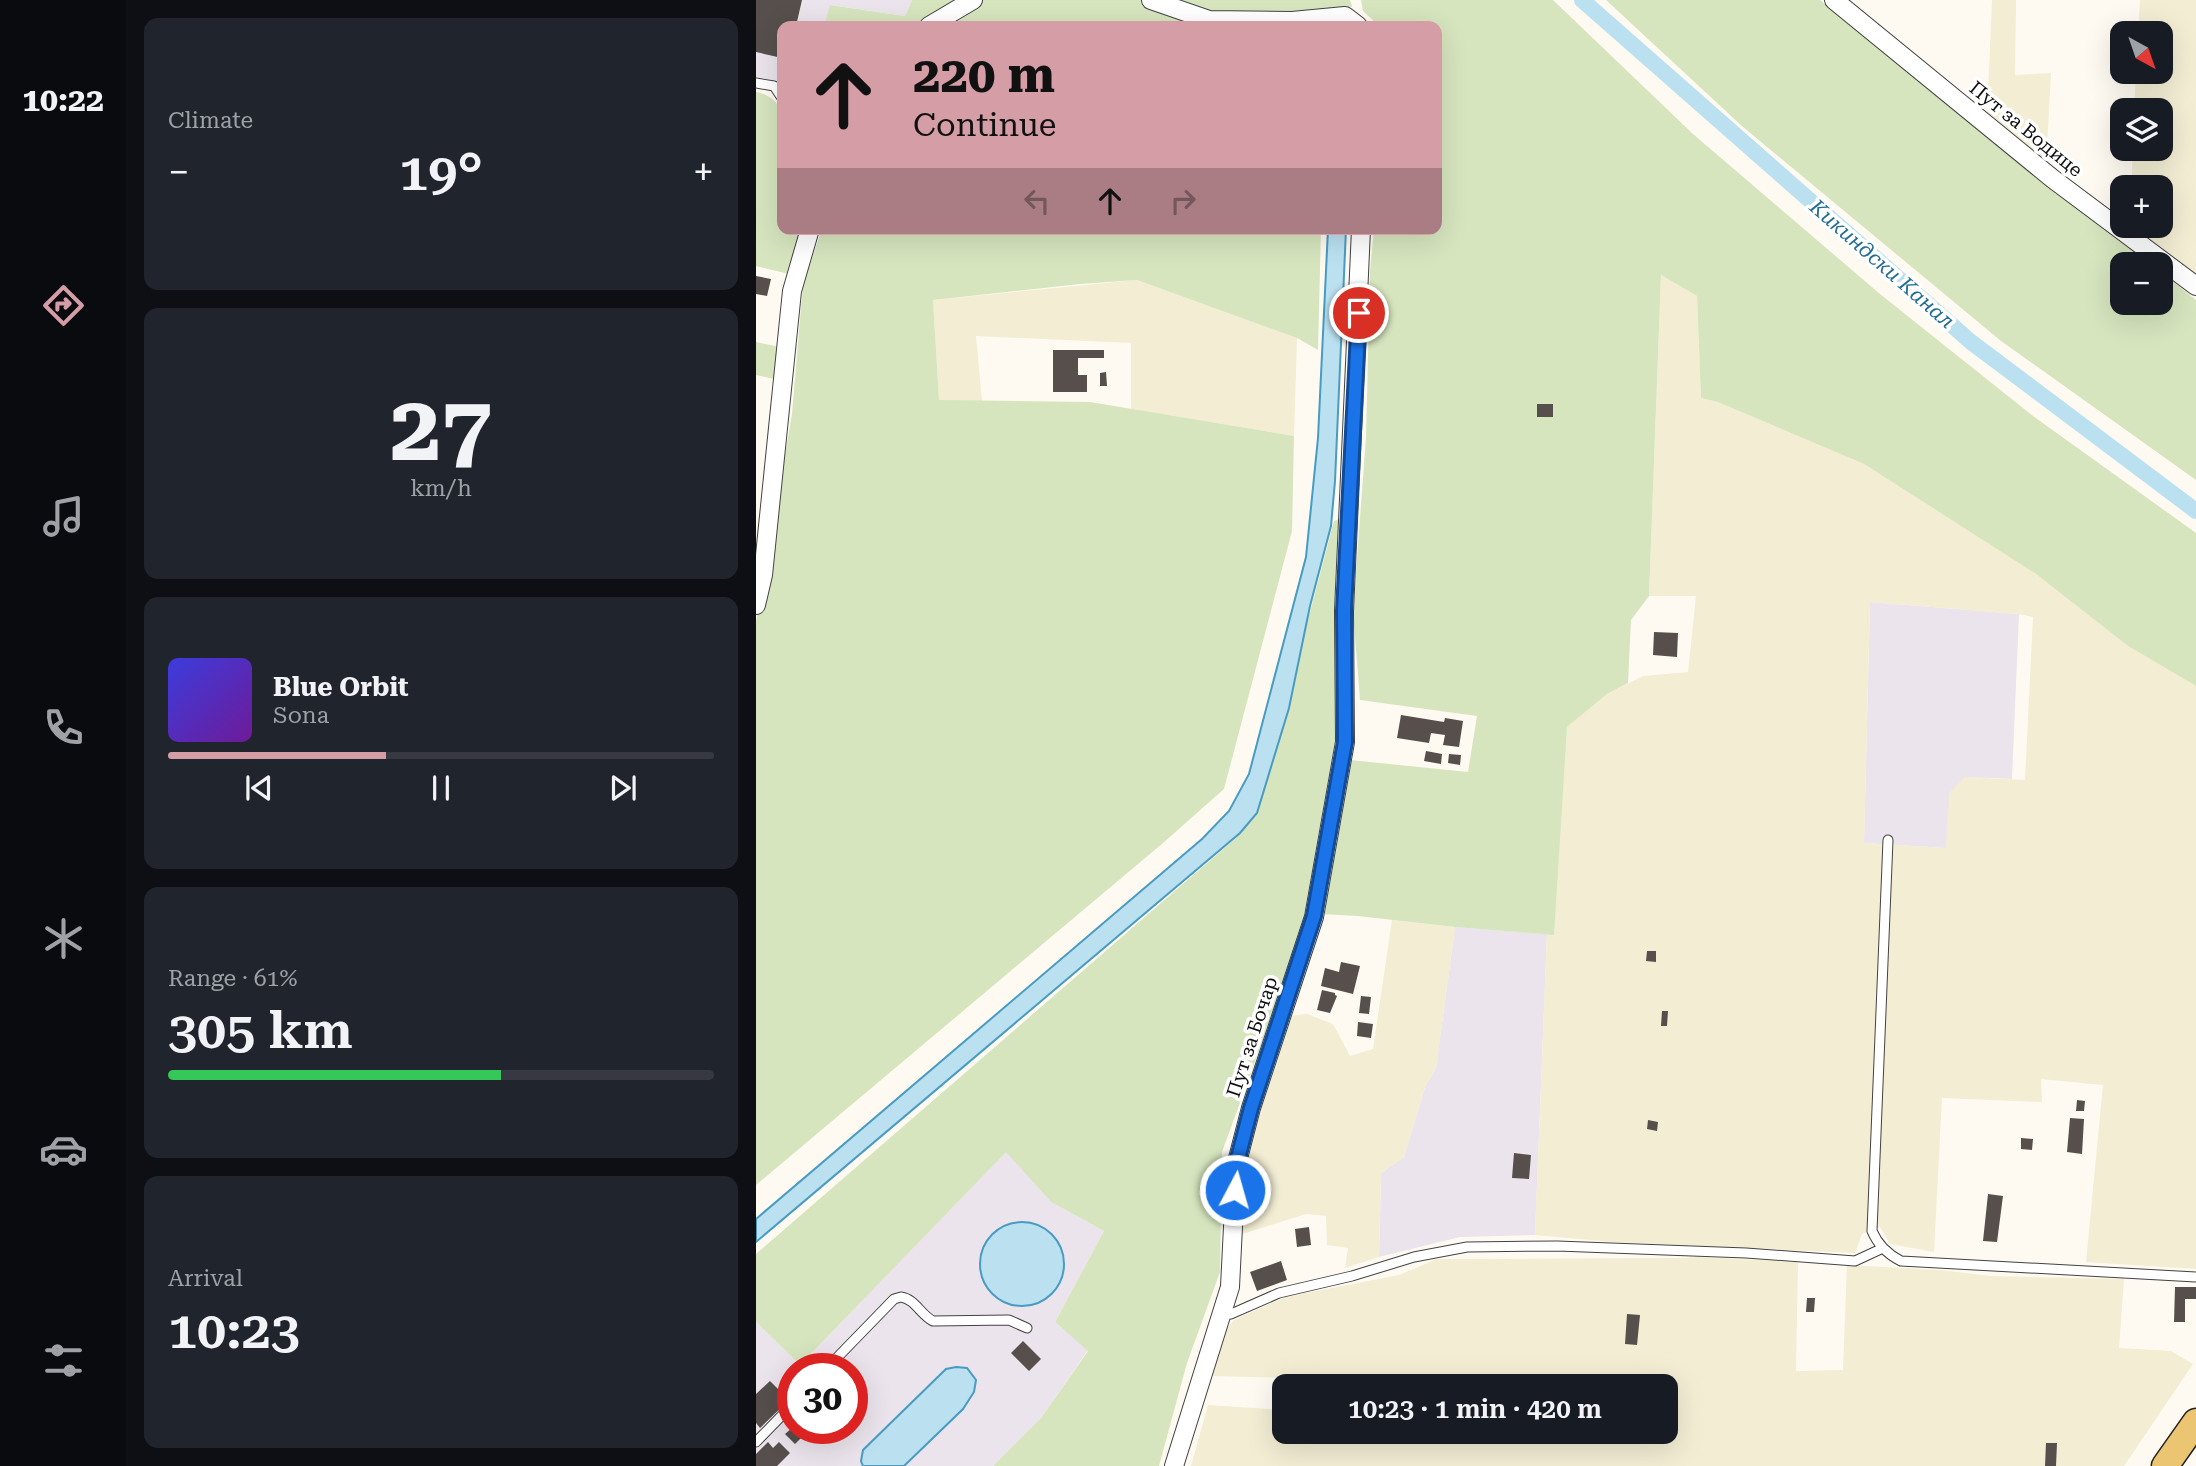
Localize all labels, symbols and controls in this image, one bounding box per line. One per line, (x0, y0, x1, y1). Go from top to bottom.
north arrow (2110, 21, 2174, 84)
map controls (2110, 21, 2173, 315)
text: 220 m (913, 47, 1055, 104)
icon: ahead (798, 49, 889, 140)
street label: Пут за Водице (1965, 76, 2087, 182)
text: 10:22 (22, 81, 104, 119)
button: layers (2110, 98, 2173, 161)
text: Continue (913, 106, 1056, 144)
text: Climate (168, 107, 253, 134)
text: 19° (399, 142, 483, 203)
text: − (168, 150, 189, 194)
text: + (693, 150, 714, 194)
button: + (2110, 175, 2173, 238)
icon: left (1018, 182, 1056, 220)
icon: ahead (1091, 182, 1129, 220)
icon: right (1164, 182, 1202, 220)
water label: Кикиндски Канал (1804, 194, 1959, 333)
button: − (2110, 252, 2173, 315)
icon: directions (39, 281, 88, 330)
pin (1329, 283, 1389, 343)
icon: arrive (1340, 294, 1378, 332)
text: 27 (390, 376, 492, 482)
text: km/h (410, 475, 472, 502)
icon: music (39, 492, 88, 541)
text: Blue Orbit (273, 672, 409, 702)
text: Sona (273, 702, 329, 729)
icon: phone (39, 703, 88, 752)
icon: previous (240, 769, 278, 807)
icon: pause (422, 769, 460, 807)
icon: next (604, 769, 642, 807)
icon: climate (39, 914, 88, 963)
text: Range · 61% (168, 965, 297, 992)
street label: Пут за Бочар (1222, 974, 1282, 1100)
text: 305 km (168, 1000, 353, 1061)
icon: car (39, 1125, 88, 1174)
position arrow (1198, 1153, 1272, 1227)
text: Arrival (168, 1265, 243, 1292)
text: 10:23 (168, 1300, 300, 1361)
icon: filters (39, 1336, 88, 1385)
speed limit sign: 30 (777, 1353, 868, 1444)
text: 10:23 · 1 min · 420 m (1348, 1394, 1602, 1424)

